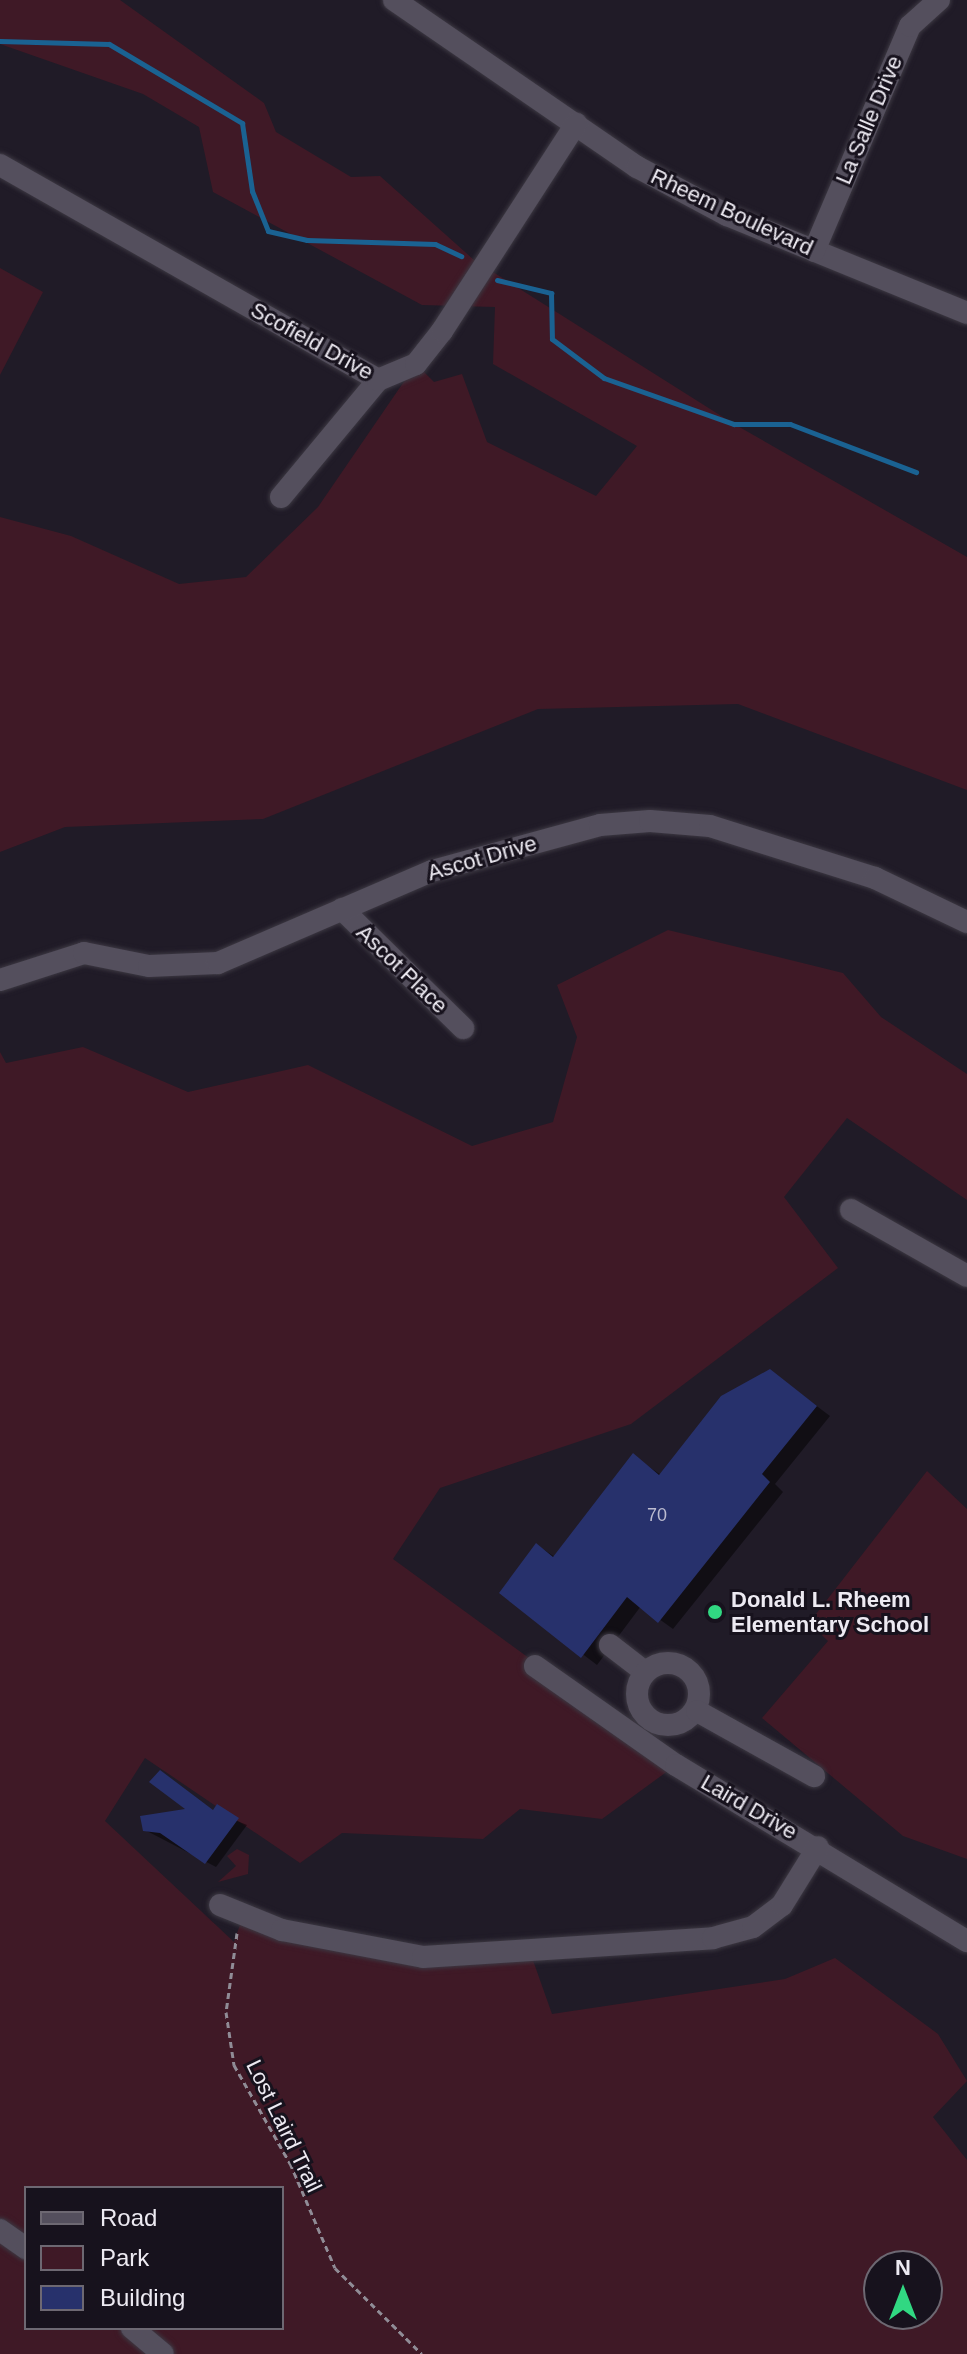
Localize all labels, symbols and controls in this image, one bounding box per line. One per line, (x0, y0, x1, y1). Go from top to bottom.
street label: La Salle Drive (830, 52, 908, 188)
street label: Rheem Boulevard (647, 163, 817, 261)
street label: Scofield Drive (246, 297, 378, 385)
street label: Ascot Drive (424, 830, 540, 886)
street label: Ascot Place (351, 919, 453, 1019)
house number: 70 (647, 1504, 667, 1526)
place label: Donald L. Rheem Elementary School (731, 1586, 929, 1638)
marker: Donald L. Rheem Elementary School (706, 1603, 724, 1621)
street label: Laird Drive (696, 1769, 802, 1845)
street label: Lost Laird Trail (240, 2055, 328, 2197)
legend (24, 2186, 284, 2330)
text: Road (100, 2204, 157, 2231)
text: Park (100, 2244, 149, 2271)
north arrow (863, 2250, 943, 2330)
text: N (895, 2255, 911, 2280)
text: Building (100, 2284, 185, 2311)

